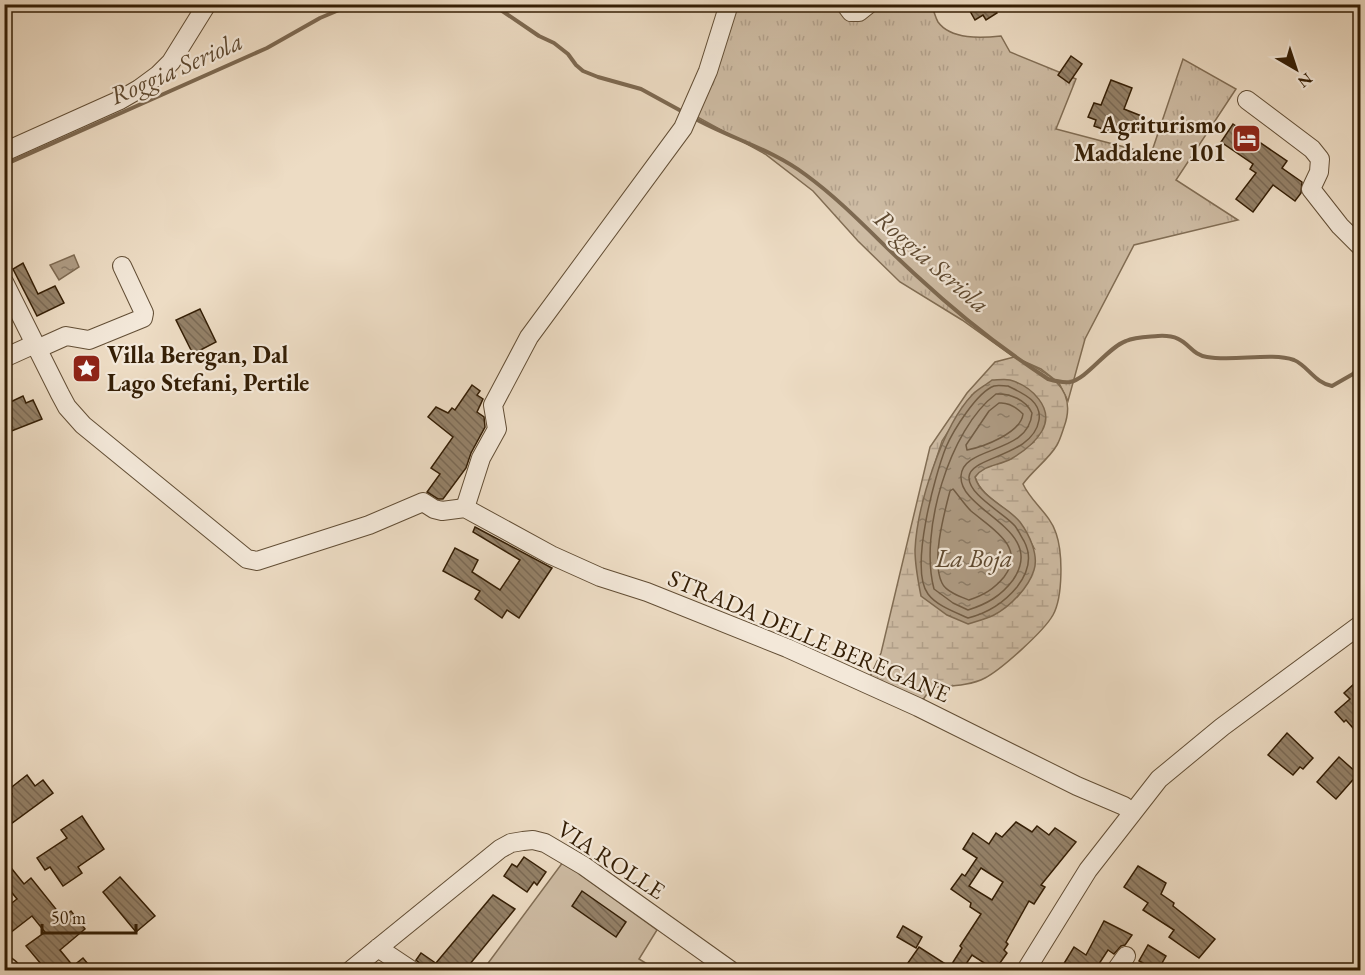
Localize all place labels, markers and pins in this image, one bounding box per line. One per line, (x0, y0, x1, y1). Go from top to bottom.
place label: Agriturismo Maddalene 101 (1073, 109, 1226, 168)
hotel icon: Agriturismo Maddalene 101 (1231, 123, 1263, 155)
place label: Villa Beregan, Dal Lago Stefani, Pertile (107, 339, 309, 399)
place icon: Villa Beregan, Dal Lago Stefani, Pertile (70, 353, 102, 385)

